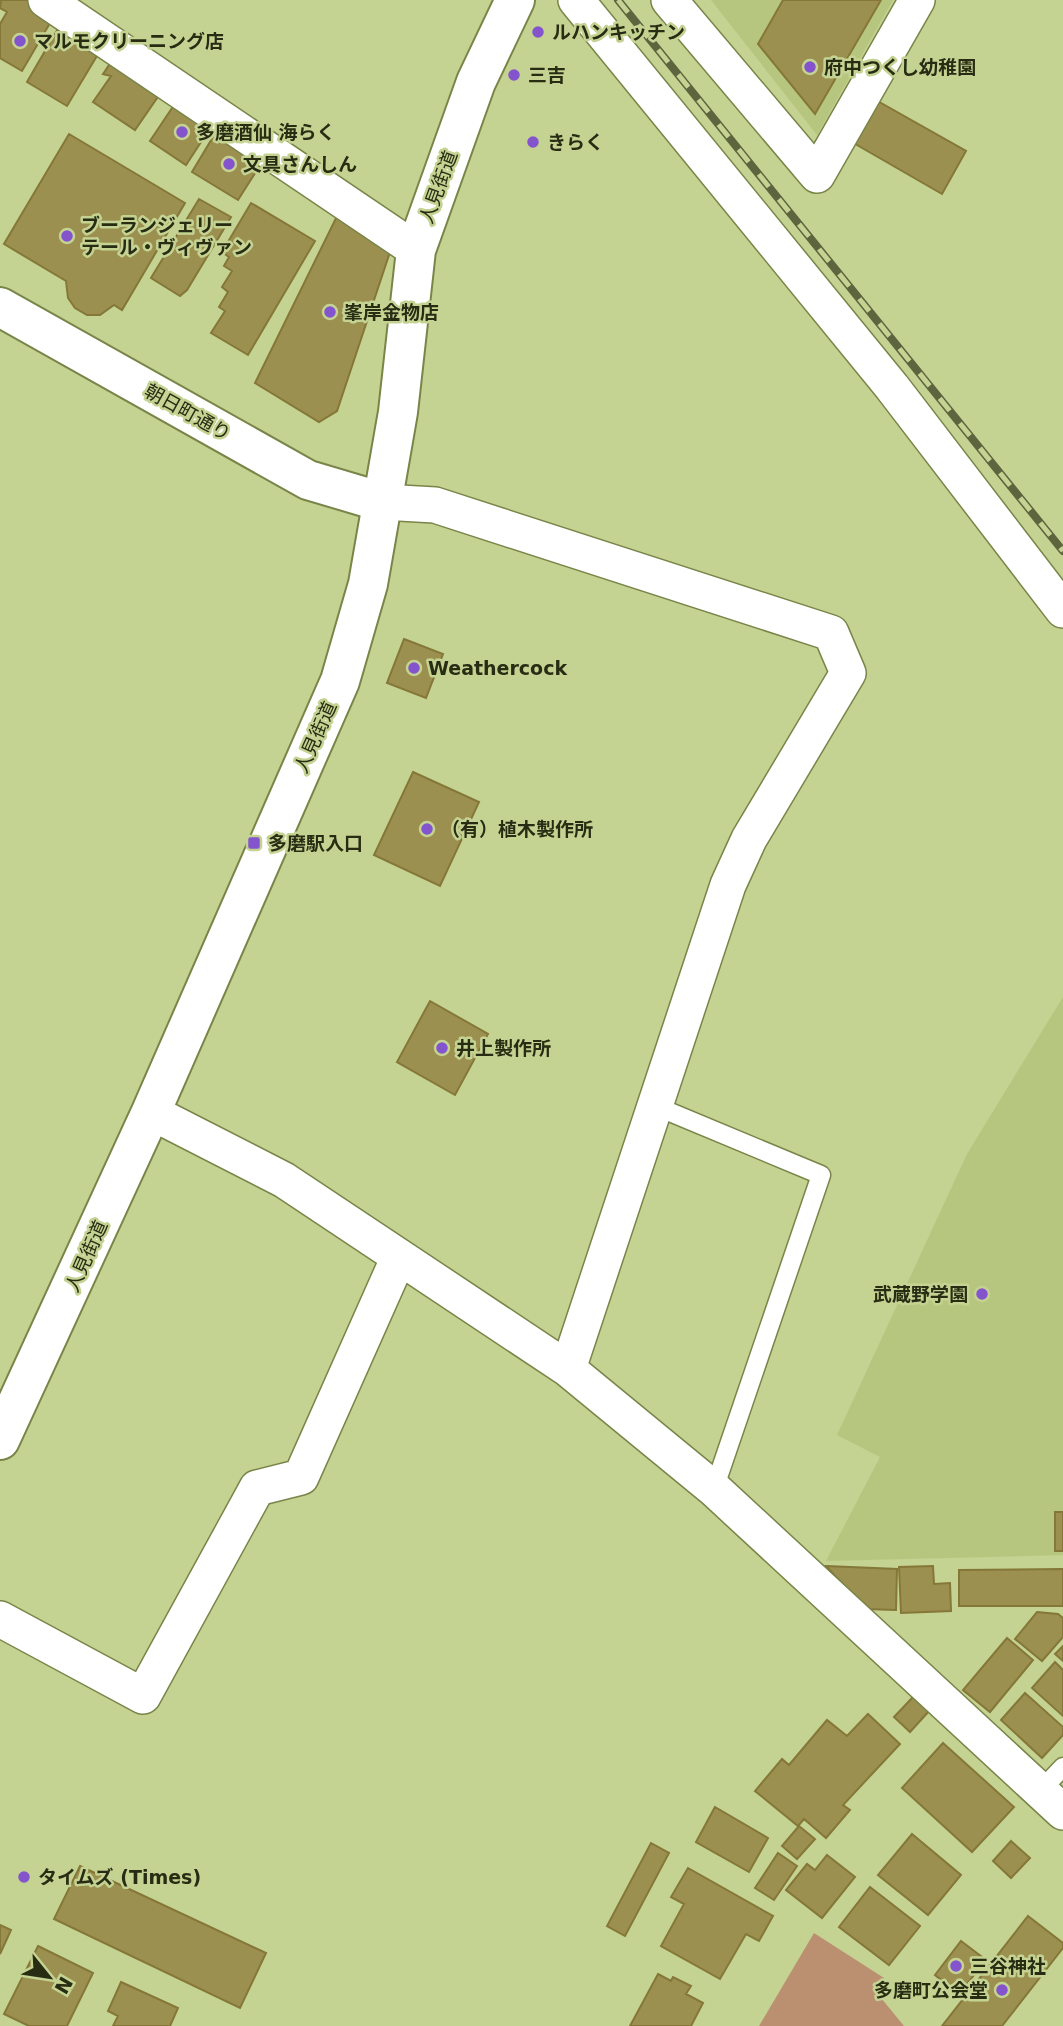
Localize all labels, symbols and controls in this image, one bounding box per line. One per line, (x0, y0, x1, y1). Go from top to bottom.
place label: ルハンキッチン (552, 21, 685, 43)
marker: ルハンキッチン (530, 24, 546, 40)
place label: マルモクリーニング店 (34, 30, 224, 52)
marker: マルモクリーニング店 (12, 33, 28, 49)
place label: 府中つくし幼稚園 (824, 56, 976, 78)
marker: 府中つくし幼稚園 (802, 59, 818, 75)
place label: 三吉 (528, 64, 566, 86)
marker: 三吉 (506, 67, 522, 83)
place label: 多磨酒仙 海らく (196, 121, 336, 143)
marker: 多磨酒仙 海らく (174, 124, 190, 140)
place label: きらく (547, 131, 604, 153)
marker: きらく (525, 134, 541, 150)
street label: 人見街道 (415, 148, 461, 226)
place label: 文具さんしん (243, 153, 357, 175)
marker: 文具さんしん (221, 156, 237, 172)
place label: ブーランジェリー テール・ヴィヴァン (81, 214, 252, 258)
marker: ブーランジェリー テール・ヴィヴァン (59, 228, 75, 244)
place label: 峯岸金物店 (344, 301, 439, 323)
marker: 峯岸金物店 (322, 304, 338, 320)
street label: 朝日町通り (141, 379, 235, 445)
place label: Weathercock (428, 657, 567, 679)
marker: Weathercock (406, 660, 422, 676)
street label: 人見街道 (289, 698, 341, 776)
place label: （有）植木製作所 (441, 818, 593, 840)
marker: （有）植木製作所 (419, 821, 435, 837)
place label: 多磨駅入口 (268, 832, 363, 854)
marker: 多磨駅入口 (246, 835, 262, 851)
place label: 井上製作所 (456, 1037, 551, 1059)
marker: 井上製作所 (434, 1040, 450, 1056)
street label: 人見街道 (60, 1217, 112, 1295)
place label: 武蔵野学園 (873, 1283, 968, 1305)
marker: 武蔵野学園 (974, 1286, 990, 1302)
place label: タイムズ (Times) (38, 1866, 201, 1888)
marker: タイムズ (Times) (16, 1869, 32, 1885)
north arrow (14, 1942, 84, 2012)
place label: 三谷神社 (970, 1955, 1046, 1977)
marker: 三谷神社 (948, 1958, 964, 1974)
text: N (50, 1973, 77, 1998)
place label: 多磨町公会堂 (874, 1979, 988, 2001)
marker: 多磨町公会堂 (994, 1982, 1010, 1998)

